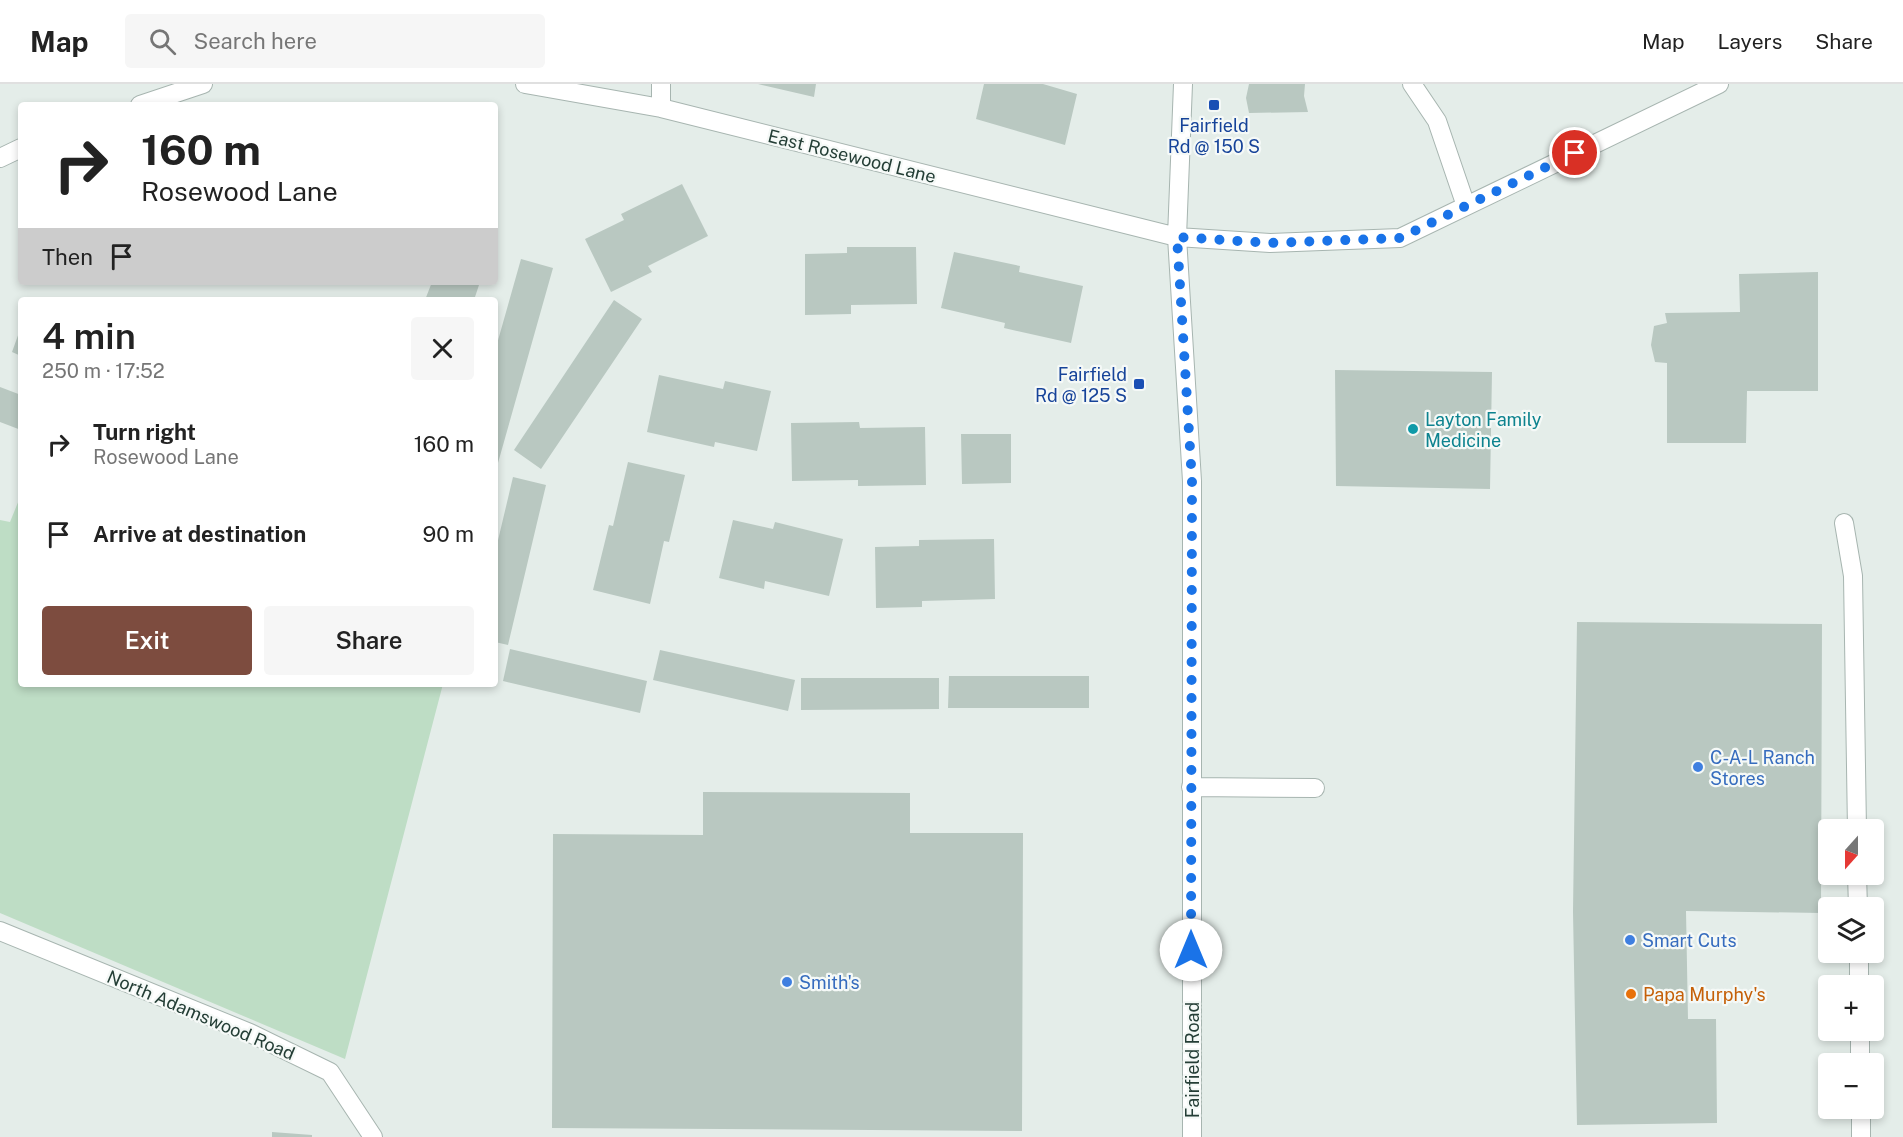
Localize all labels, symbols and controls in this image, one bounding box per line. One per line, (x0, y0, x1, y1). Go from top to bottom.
search box (125, 14, 545, 68)
text: Map (30, 25, 89, 58)
icon: search (146, 25, 179, 58)
text: Search here (194, 28, 317, 54)
text: Map (1642, 29, 1685, 54)
text: Layers (1718, 29, 1782, 54)
text: Share (1815, 29, 1873, 54)
marker: Fairfield Rd @ 150 S (1207, 98, 1221, 112)
place label: Fairfield Rd @ 150 S (1168, 115, 1260, 157)
text: 160 m (141, 125, 261, 174)
street label: East Rosewood Lane (766, 125, 938, 187)
icon: right (42, 126, 120, 204)
pin (1549, 127, 1600, 178)
icon: arrive (1558, 136, 1591, 169)
text: Rosewood Lane (141, 175, 338, 207)
icon: arrive (105, 240, 138, 273)
text: Then (42, 244, 93, 270)
text: 4 min (42, 315, 136, 357)
button: close (411, 317, 474, 380)
text: 250 m · 17:52 (42, 359, 165, 383)
place label: Fairfield Rd @ 125 S (1035, 364, 1127, 406)
marker: Fairfield Rd @ 125 S (1132, 377, 1146, 391)
place label: Layton Family Medicine (1425, 409, 1542, 451)
text: Turn right (93, 419, 196, 445)
marker: Layton Family Medicine (1406, 422, 1420, 436)
icon: right (42, 428, 75, 461)
text: 160 m (414, 431, 474, 457)
text: Rosewood Lane (93, 445, 239, 469)
icon: arrive (42, 518, 75, 551)
text: Arrive at destination (93, 521, 306, 547)
text: 90 m (423, 521, 474, 547)
button: Exit (42, 606, 252, 675)
button: Share (264, 606, 474, 675)
place label: C-A-L Ranch Stores (1710, 747, 1815, 789)
marker: C-A-L Ranch Stores (1691, 760, 1705, 774)
north arrow (1818, 819, 1884, 885)
map controls (1818, 819, 1884, 1119)
button: layers (1818, 897, 1884, 963)
position arrow (1159, 918, 1223, 982)
place label: Smart Cuts (1642, 930, 1737, 951)
marker: Smart Cuts (1623, 933, 1637, 947)
street label: North Adamswood Road (104, 966, 298, 1064)
place label: Smith's (799, 972, 860, 993)
marker: Smith's (780, 975, 794, 989)
button: + (1818, 975, 1884, 1041)
place label: Papa Murphy's (1643, 984, 1766, 1005)
marker: Papa Murphy's (1624, 987, 1638, 1001)
street label: Fairfield Road (1182, 1002, 1203, 1118)
button: − (1818, 1053, 1884, 1119)

